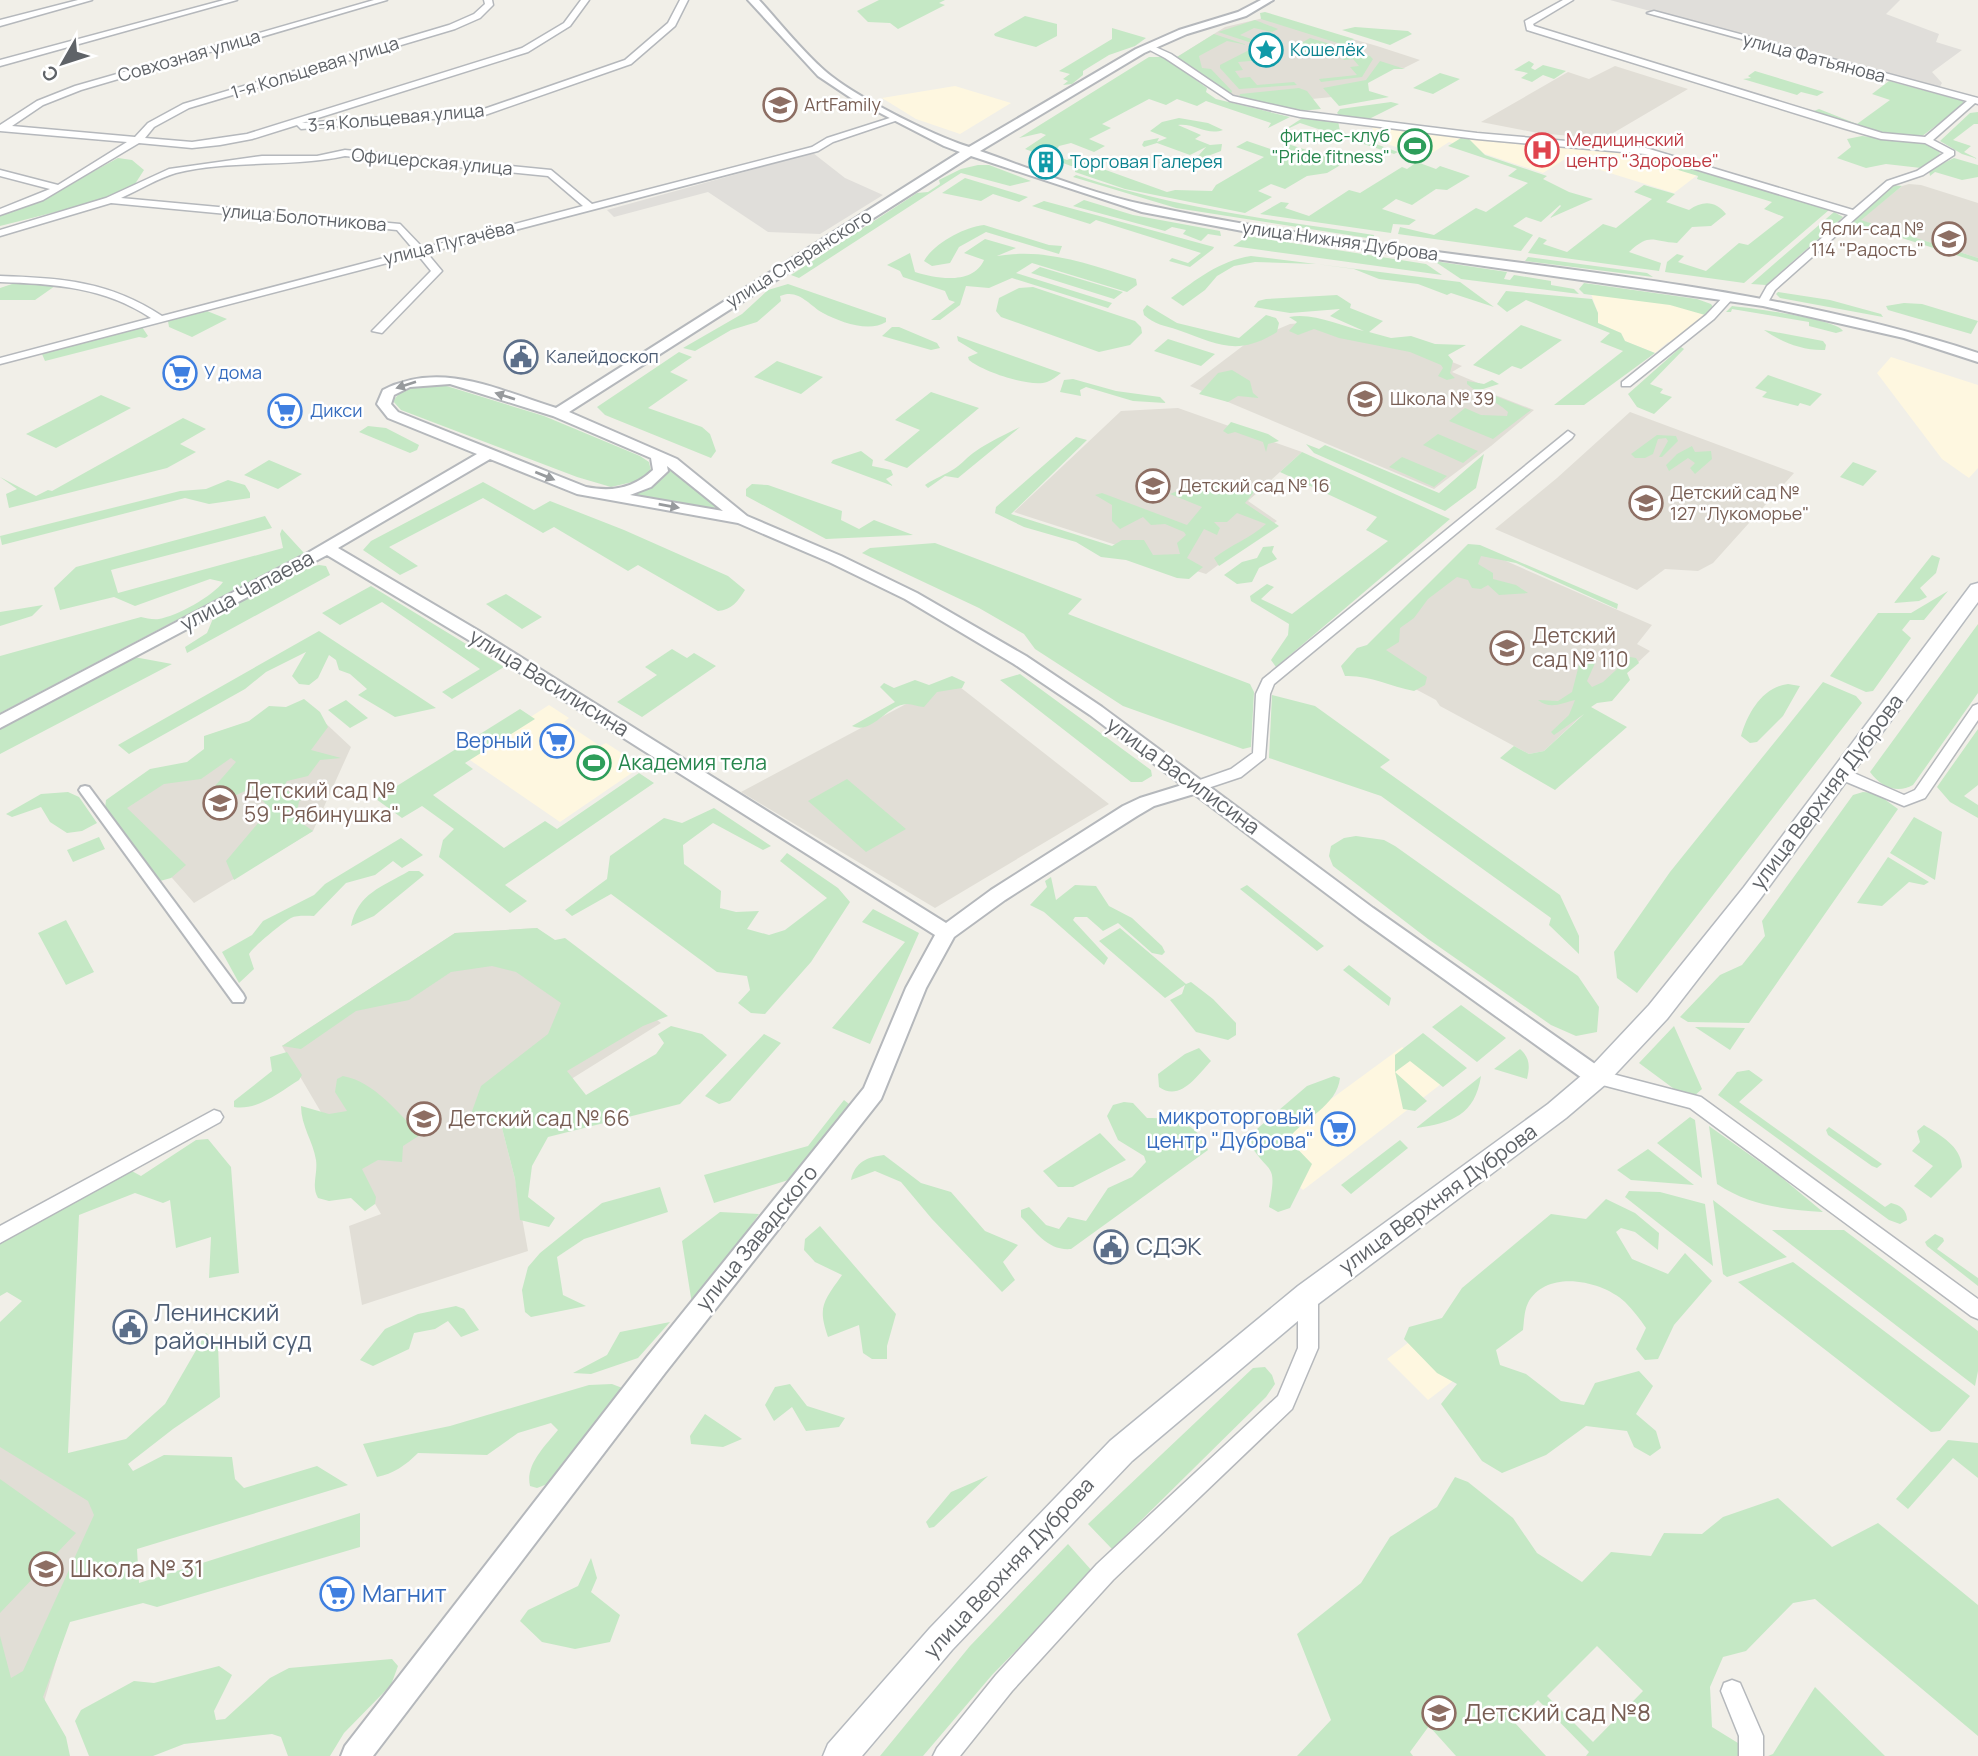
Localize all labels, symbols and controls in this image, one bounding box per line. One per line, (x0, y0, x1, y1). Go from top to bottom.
street label: Совхозная улица (115, 23, 263, 87)
street label: улица Фатьянова (1740, 26, 1888, 88)
north arrow (28, 28, 98, 98)
street label: 1-я Кольцевая улица (228, 30, 401, 104)
place icon: Кошелёк (1247, 31, 1285, 69)
place label: Кошелёк (1290, 37, 1366, 61)
text: С (35, 60, 64, 87)
school or university icon: ArtFamily (761, 86, 799, 124)
place label: ArtFamily (804, 92, 881, 116)
street label: 3-я Кольцевая улица (307, 97, 485, 137)
place label: фитнес-клуб "Pride fitness" (1272, 123, 1390, 168)
sports icon: фитнес-клуб "Pride fitness" (1396, 127, 1434, 165)
place label: Медицинский центр "Здоровье" (1566, 127, 1719, 172)
hospital icon: Медицинский центр "Здоровье" (1523, 131, 1561, 169)
street label: Офицерская улица (350, 142, 514, 180)
building icon: Торговая Галерея (1027, 143, 1065, 181)
place label: Торговая Галерея (1070, 149, 1223, 173)
street label: улица Болотникова (220, 198, 388, 236)
street label: улица Сперанского (721, 204, 876, 313)
street label: улица Пугачёва (381, 214, 517, 270)
street label: улица Нижняя Дуброва (1240, 214, 1440, 266)
place label: Ясли-сад № 114 "Радость" (1811, 216, 1924, 261)
school or university icon: Ясли-сад № 114 "Радость" (1930, 220, 1968, 258)
public building icon: Калейдоскоп (502, 338, 540, 376)
place label: Калейдоскоп (546, 344, 659, 368)
supermarket icon: У дома (161, 354, 199, 392)
place label: У дома (204, 360, 262, 384)
one-way arrow (395, 380, 416, 391)
school or university icon: Школа № 39 (1346, 380, 1384, 418)
place label: Школа № 39 (1390, 386, 1494, 410)
one-way arrow (494, 390, 515, 400)
supermarket icon: Дикси (266, 392, 304, 430)
place label: Дикси (310, 398, 362, 422)
school or university icon: Детский сад № 16 (1134, 467, 1172, 505)
one-way arrow (535, 471, 556, 482)
place label: Детский сад № 16 (1178, 473, 1330, 497)
place label: Детский сад № 127 "Лукоморье" (1670, 480, 1809, 525)
school or university icon: Детский сад № 127 "Лукоморье" (1627, 484, 1665, 522)
one-way arrow (658, 501, 680, 512)
street label: улица Чапаева (175, 543, 318, 637)
place label: Детский сад № 110 (1532, 621, 1629, 673)
street label: улица Василисина (464, 622, 635, 743)
school or university icon: Детский сад № 110 (1488, 629, 1526, 667)
street label: улица Верхняя Дуброва (1743, 688, 1909, 895)
street label: улица Василисина (1101, 710, 1266, 840)
supermarket icon: Верный (538, 722, 576, 760)
place label: Верный (456, 726, 532, 754)
sports icon: Академия тела (575, 744, 613, 782)
place label: Академия тела (618, 748, 767, 776)
place label: Детский сад № 59 "Рябинушка" (244, 776, 399, 828)
school or university icon: Детский сад № 59 "Рябинушка" (201, 784, 239, 822)
school or university icon: Детский сад № 66 (405, 1100, 443, 1138)
place label: микроторговый центр "Дуброва" (1146, 1102, 1314, 1154)
place label: Детский сад № 66 (448, 1104, 630, 1132)
supermarket icon: микроторговый центр "Дуброва" (1319, 1110, 1357, 1148)
street label: улица Верхняя Дуброва (1333, 1117, 1542, 1280)
street label: улица Завадского (689, 1159, 824, 1316)
public building icon: СДЭК (1092, 1228, 1130, 1266)
place label: СДЭК (1136, 1229, 1202, 1262)
place label: Ленинский районный суд (154, 1295, 312, 1356)
public building icon: Ленинский районный суд (111, 1308, 149, 1346)
street label: улица Верхняя Дуброва (917, 1471, 1100, 1664)
school or university icon: Школа № 31 (27, 1550, 65, 1588)
place label: Школа № 31 (70, 1551, 204, 1584)
supermarket icon: Магнит (318, 1575, 356, 1613)
place label: Магнит (362, 1576, 447, 1609)
school or university icon: Детский сад №8 (1420, 1694, 1458, 1732)
place label: Детский сад №8 (1464, 1695, 1651, 1728)

